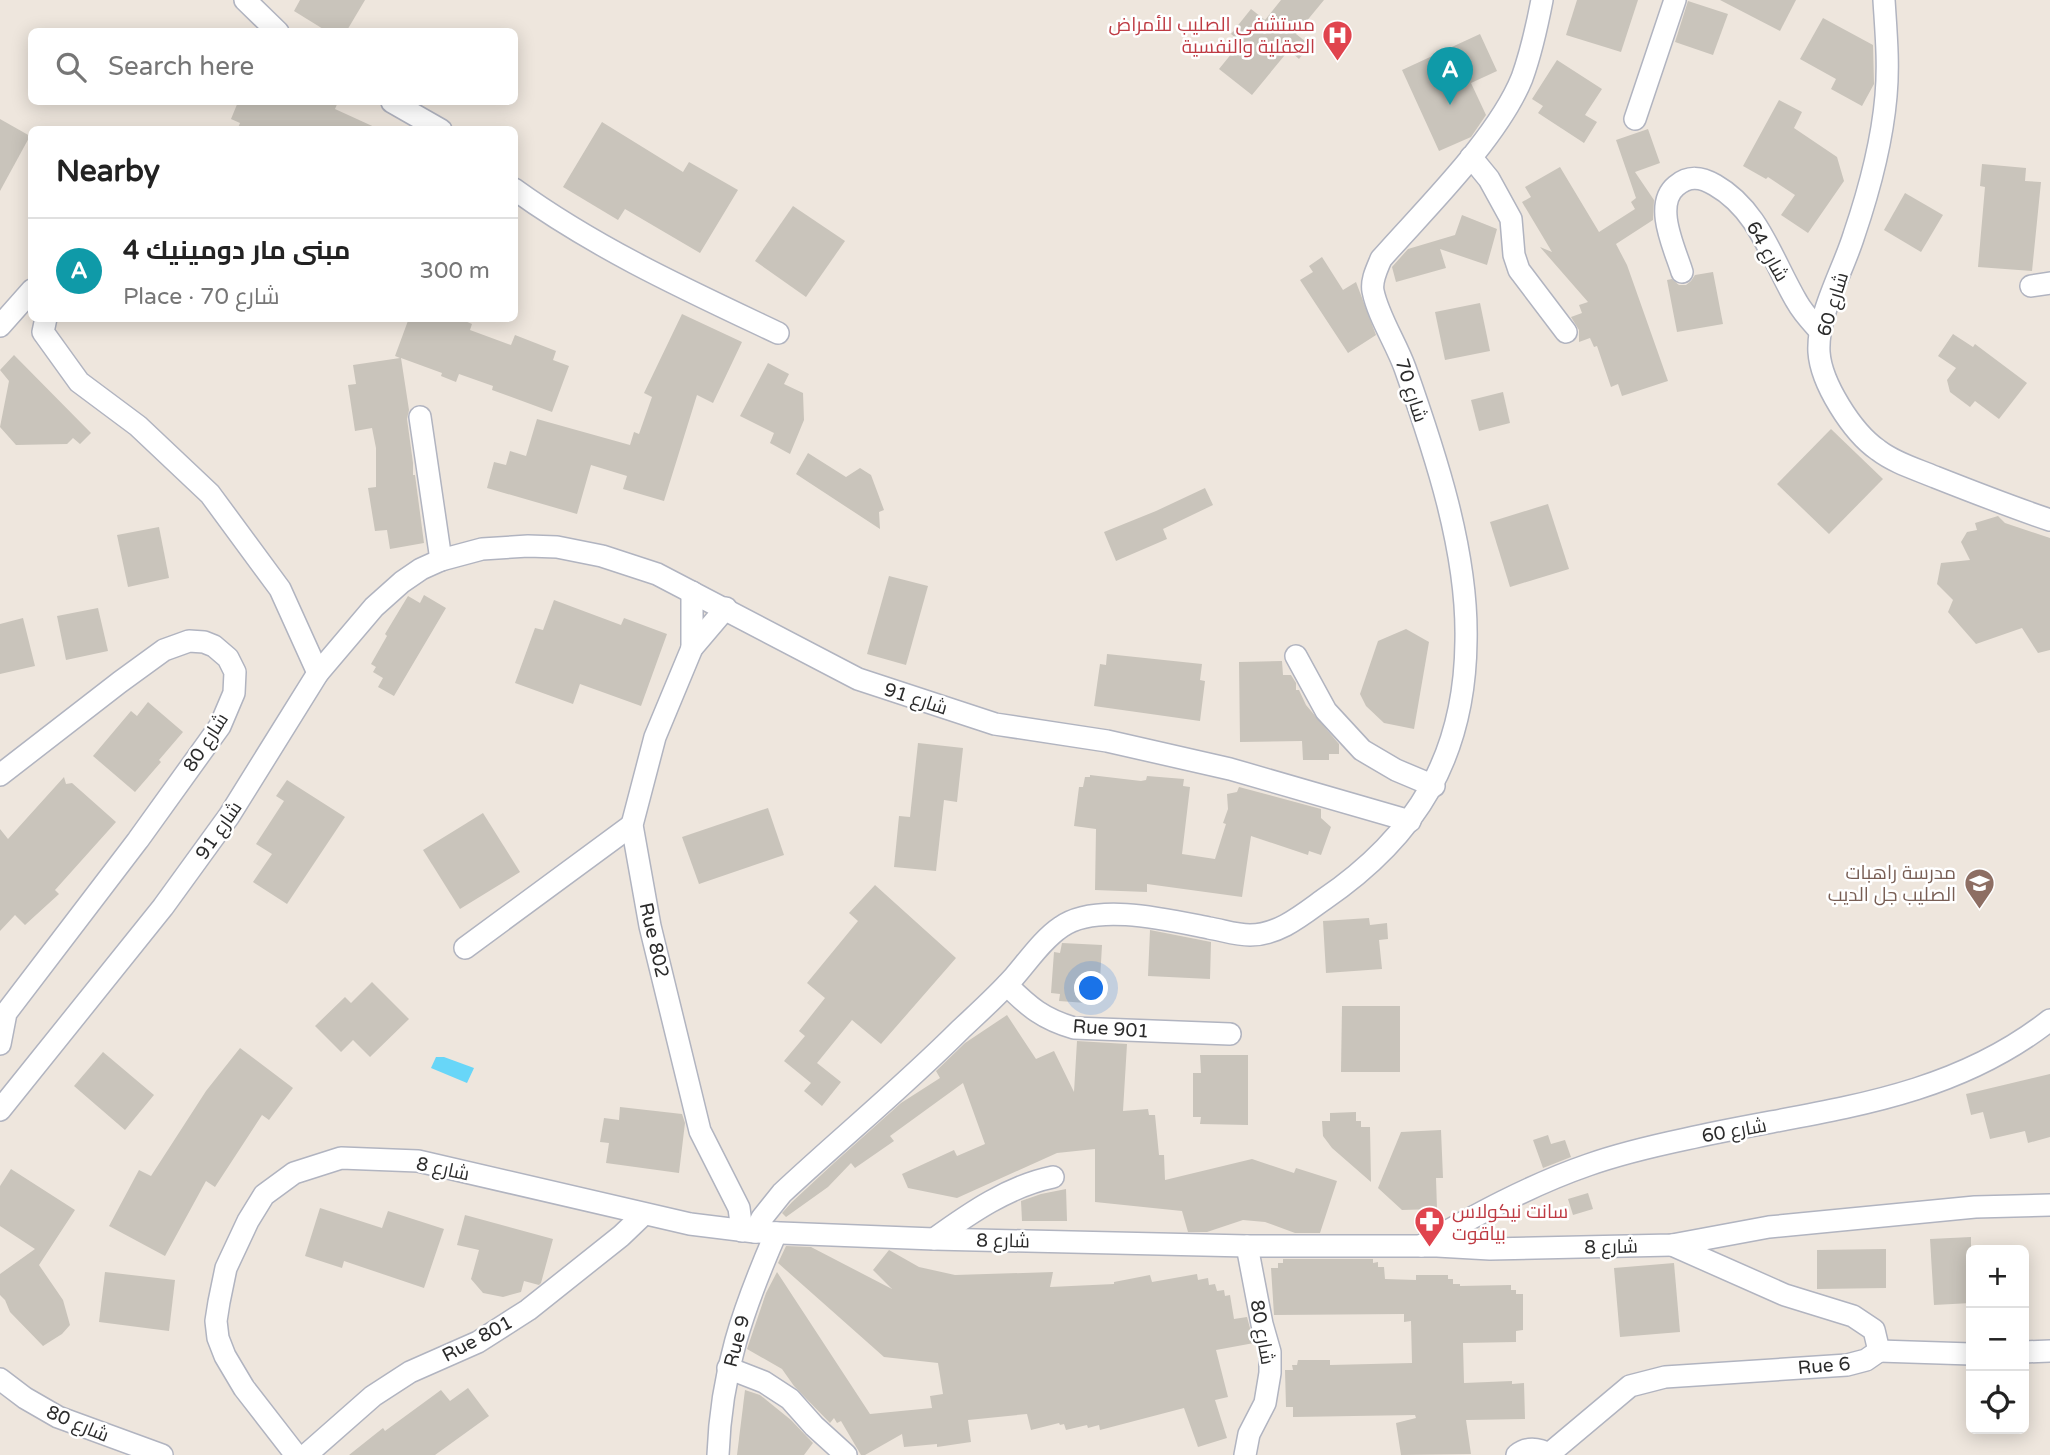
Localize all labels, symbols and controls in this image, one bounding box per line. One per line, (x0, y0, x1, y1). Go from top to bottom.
place label: مستشفى الصليب للأمراض العقلية والنفسية (1109, 14, 1315, 58)
hospital icon: مستشفى الصليب للأمراض العقلية والنفسية (1321, 18, 1355, 62)
search box (28, 28, 518, 105)
pin: A (1427, 47, 1473, 105)
icon: search (52, 48, 90, 86)
text: Search here (108, 51, 254, 82)
text: Nearby (56, 153, 160, 190)
street label: شارع 64 (1740, 217, 1793, 286)
text: مبنى مار دومينيك 4 (123, 235, 351, 266)
text: A (70, 257, 88, 285)
text: 300 m (420, 257, 490, 285)
street label: شارع 60 (1813, 270, 1855, 339)
text: Place · شارع 70 (123, 283, 280, 311)
street label: شارع 70 (1389, 356, 1432, 426)
street label: شارع 91 (880, 678, 950, 721)
street label: شارع 80 (179, 709, 235, 777)
street label: شارع 91 (191, 797, 248, 865)
place label: مدرسة راهبات الصليب جل الديب (1828, 862, 1956, 906)
school or university icon: مدرسة راهبات الصليب جل الديب (1962, 866, 1996, 910)
street label: Rue 802 (635, 900, 673, 980)
your location (1074, 971, 1108, 1005)
street label: Rue 901 (1072, 1015, 1150, 1043)
street label: شارع 60 (1700, 1114, 1769, 1149)
street label: شارع 8 (414, 1153, 471, 1187)
place label: سانت نيكولاس بياقوت (1452, 1201, 1568, 1245)
pharmacy icon: سانت نيكولاس بياقوت (1412, 1205, 1446, 1249)
street label: شارع 8 (976, 1230, 1030, 1254)
street label: شارع 8 (1584, 1236, 1638, 1260)
map controls (1966, 1245, 2029, 1434)
button: + (1966, 1245, 2029, 1308)
street label: شارع 80 (1244, 1298, 1279, 1367)
button: − (1966, 1308, 2029, 1371)
street label: Rue 801 (438, 1311, 516, 1367)
street label: Rue 9 (720, 1313, 754, 1370)
street label: Rue 6 (1797, 1353, 1851, 1379)
button: locate (1966, 1371, 2029, 1434)
street label: شارع 80 (42, 1401, 112, 1449)

